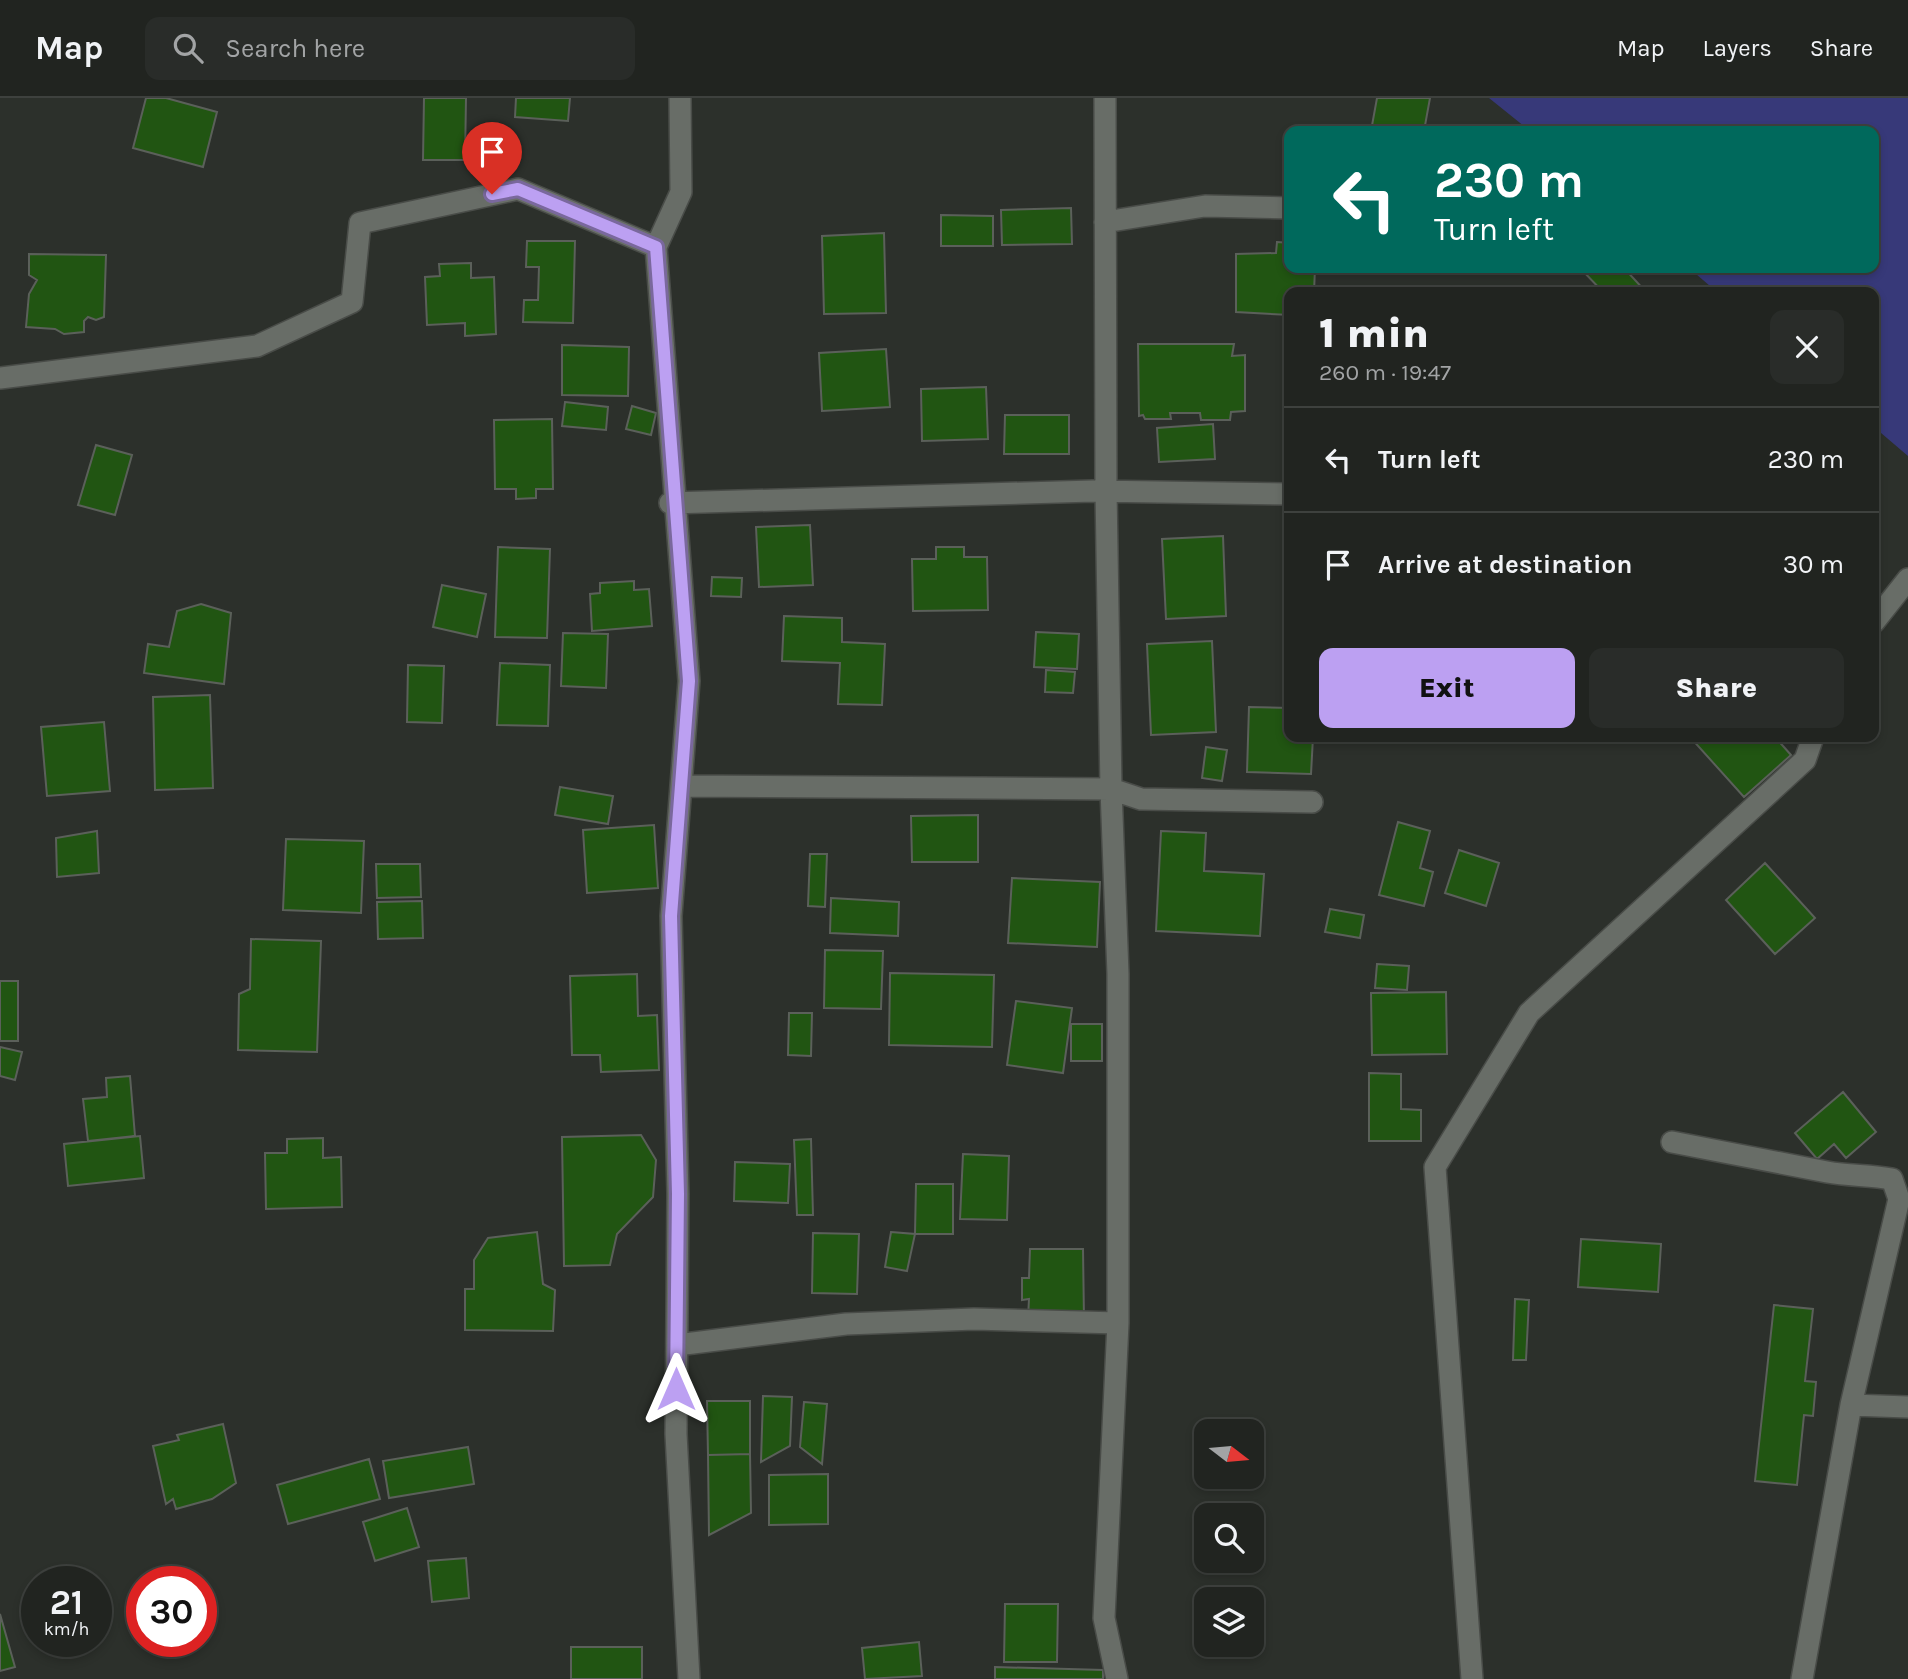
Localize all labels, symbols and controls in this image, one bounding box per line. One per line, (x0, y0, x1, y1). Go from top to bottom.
search box (145, 17, 635, 80)
text: Map (35, 29, 103, 67)
icon: search (169, 29, 207, 67)
text: Search here (225, 33, 365, 64)
text: Map (1617, 34, 1665, 62)
text: Layers (1703, 34, 1772, 62)
text: Share (1810, 34, 1873, 62)
pin (462, 122, 522, 194)
icon: arrive (473, 133, 511, 171)
text: 230 m (1434, 152, 1584, 209)
icon: left (1319, 154, 1410, 245)
text: Turn left (1434, 211, 1554, 248)
text: 1 min (1319, 308, 1429, 358)
button: close (1770, 310, 1844, 384)
text: 260 m · 19:47 (1319, 359, 1451, 386)
icon: left (1319, 441, 1357, 479)
text: Turn left (1378, 444, 1480, 475)
text: 230 m (1768, 444, 1844, 475)
icon: arrive (1319, 546, 1357, 584)
text: Arrive at destination (1378, 549, 1632, 580)
text: 30 m (1783, 549, 1844, 580)
button: Exit (1319, 648, 1575, 728)
button: Share (1589, 648, 1844, 728)
position arrow (639, 1352, 713, 1426)
north arrow (1194, 1419, 1264, 1489)
map controls (1194, 1419, 1264, 1657)
button: search (1194, 1503, 1264, 1573)
speed limit sign: 30 (126, 1566, 217, 1657)
text: 21 (50, 1582, 83, 1623)
button: layers (1194, 1587, 1264, 1657)
text: km/h (44, 1618, 89, 1640)

